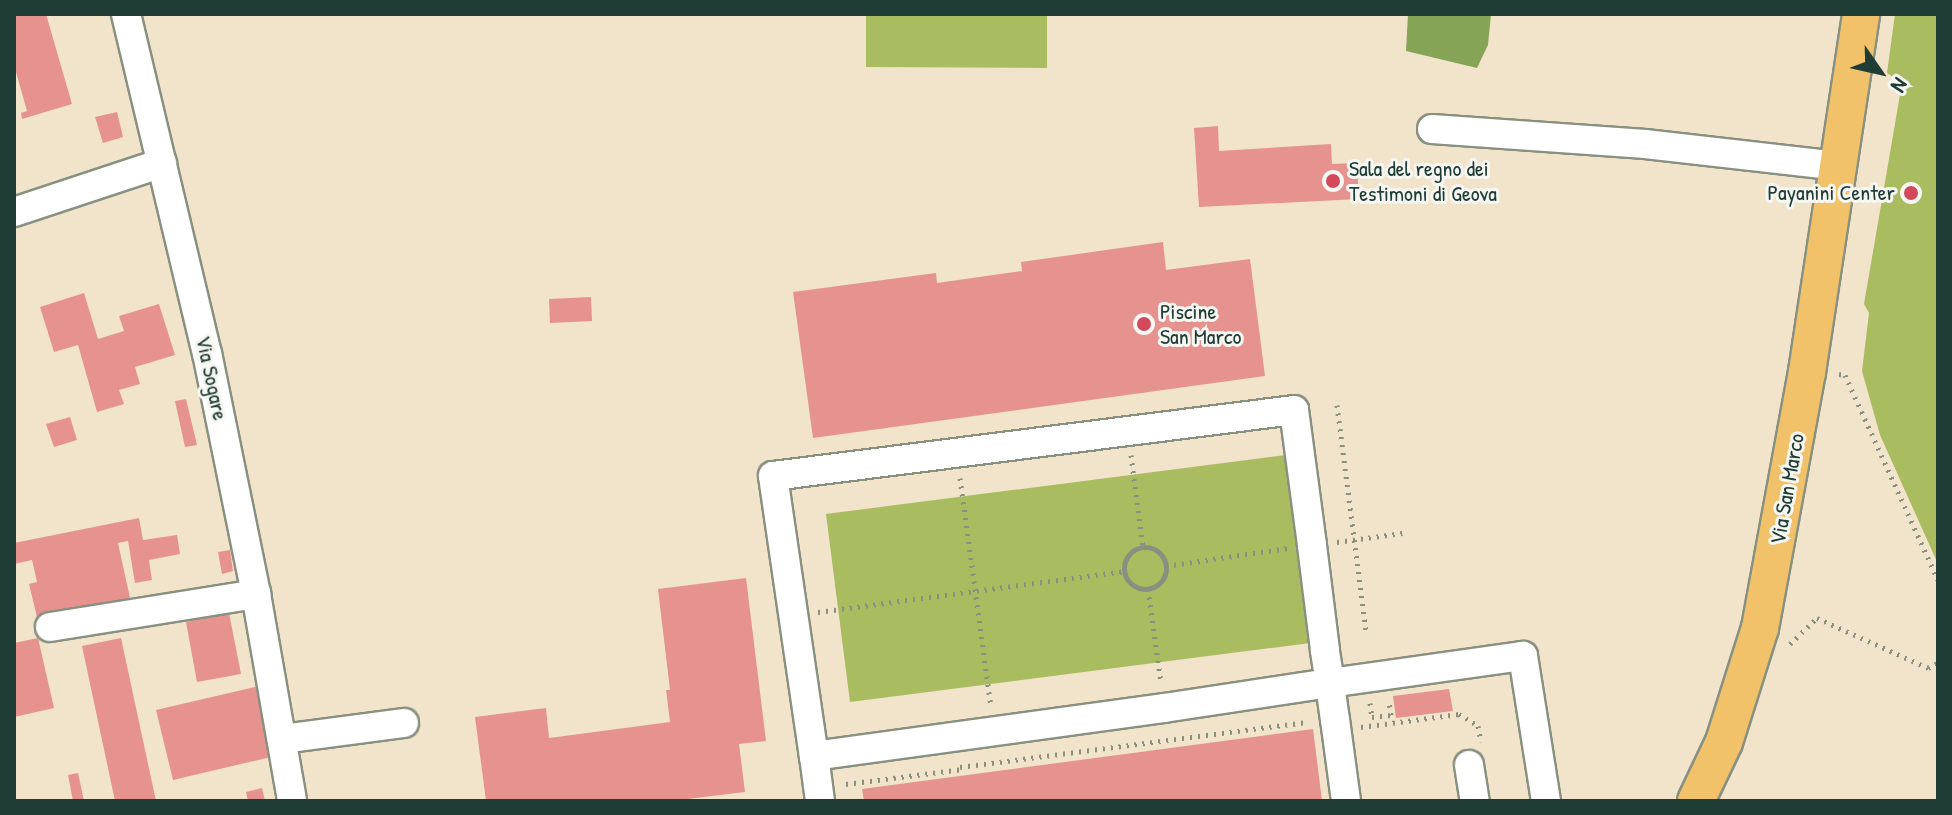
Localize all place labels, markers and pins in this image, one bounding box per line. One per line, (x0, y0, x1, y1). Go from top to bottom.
place label: Sala del regno dei Testimoni di Geova (1349, 155, 1497, 206)
marker: Sala del regno dei Testimoni di Geova (1324, 172, 1342, 190)
place label: Payanini Center (1768, 180, 1895, 206)
marker: Payanini Center (1902, 184, 1920, 202)
place label: Piscine San Marco (1160, 298, 1241, 350)
marker: Piscine San Marco (1135, 315, 1153, 333)

